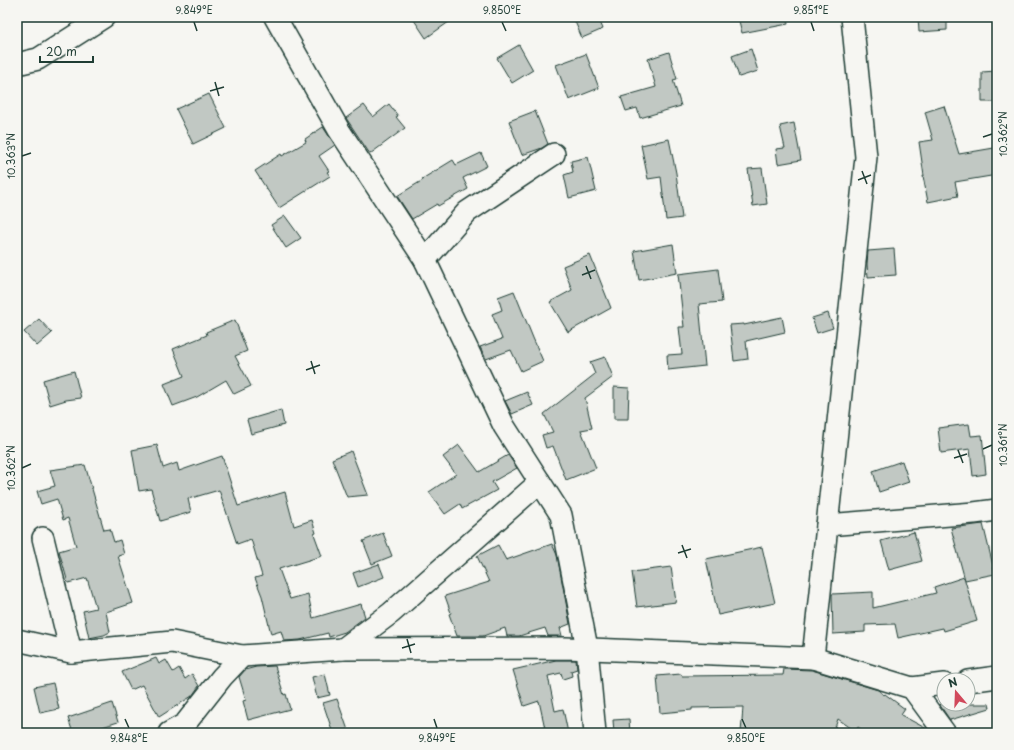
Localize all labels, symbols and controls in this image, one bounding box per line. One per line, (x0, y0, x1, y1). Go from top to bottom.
text: 9.849°E (175, 2, 213, 17)
text: 9.850°E (483, 2, 521, 17)
text: 9.851°E (793, 2, 829, 17)
scale bar (40, 38, 93, 64)
text: 20 m (46, 42, 77, 60)
text: 10.362°N (995, 111, 1010, 157)
text: 10.363°N (3, 133, 18, 179)
text: 10.361°N (995, 423, 1010, 467)
text: 10.362°N (3, 445, 18, 491)
north arrow (936, 672, 976, 712)
text: N (946, 673, 960, 692)
text: 9.848°E (110, 730, 148, 745)
text: 9.849°E (418, 730, 456, 745)
text: 9.850°E (727, 730, 765, 745)

